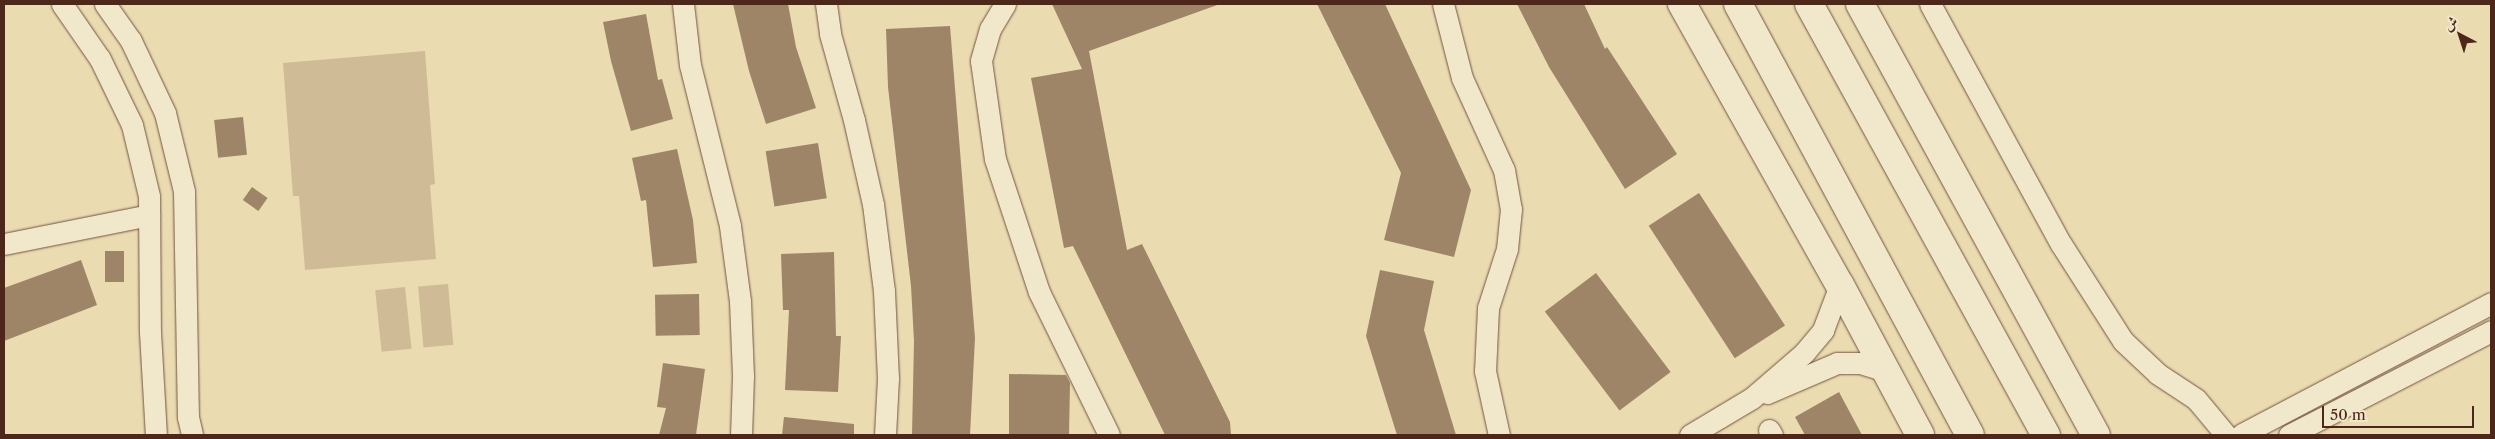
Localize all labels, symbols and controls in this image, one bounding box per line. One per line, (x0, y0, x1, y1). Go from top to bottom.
north arrow (2435, 10, 2485, 60)
text: ش (2439, 12, 2461, 35)
scale bar (2325, 396, 2478, 428)
text: 50 m (2330, 405, 2366, 424)

